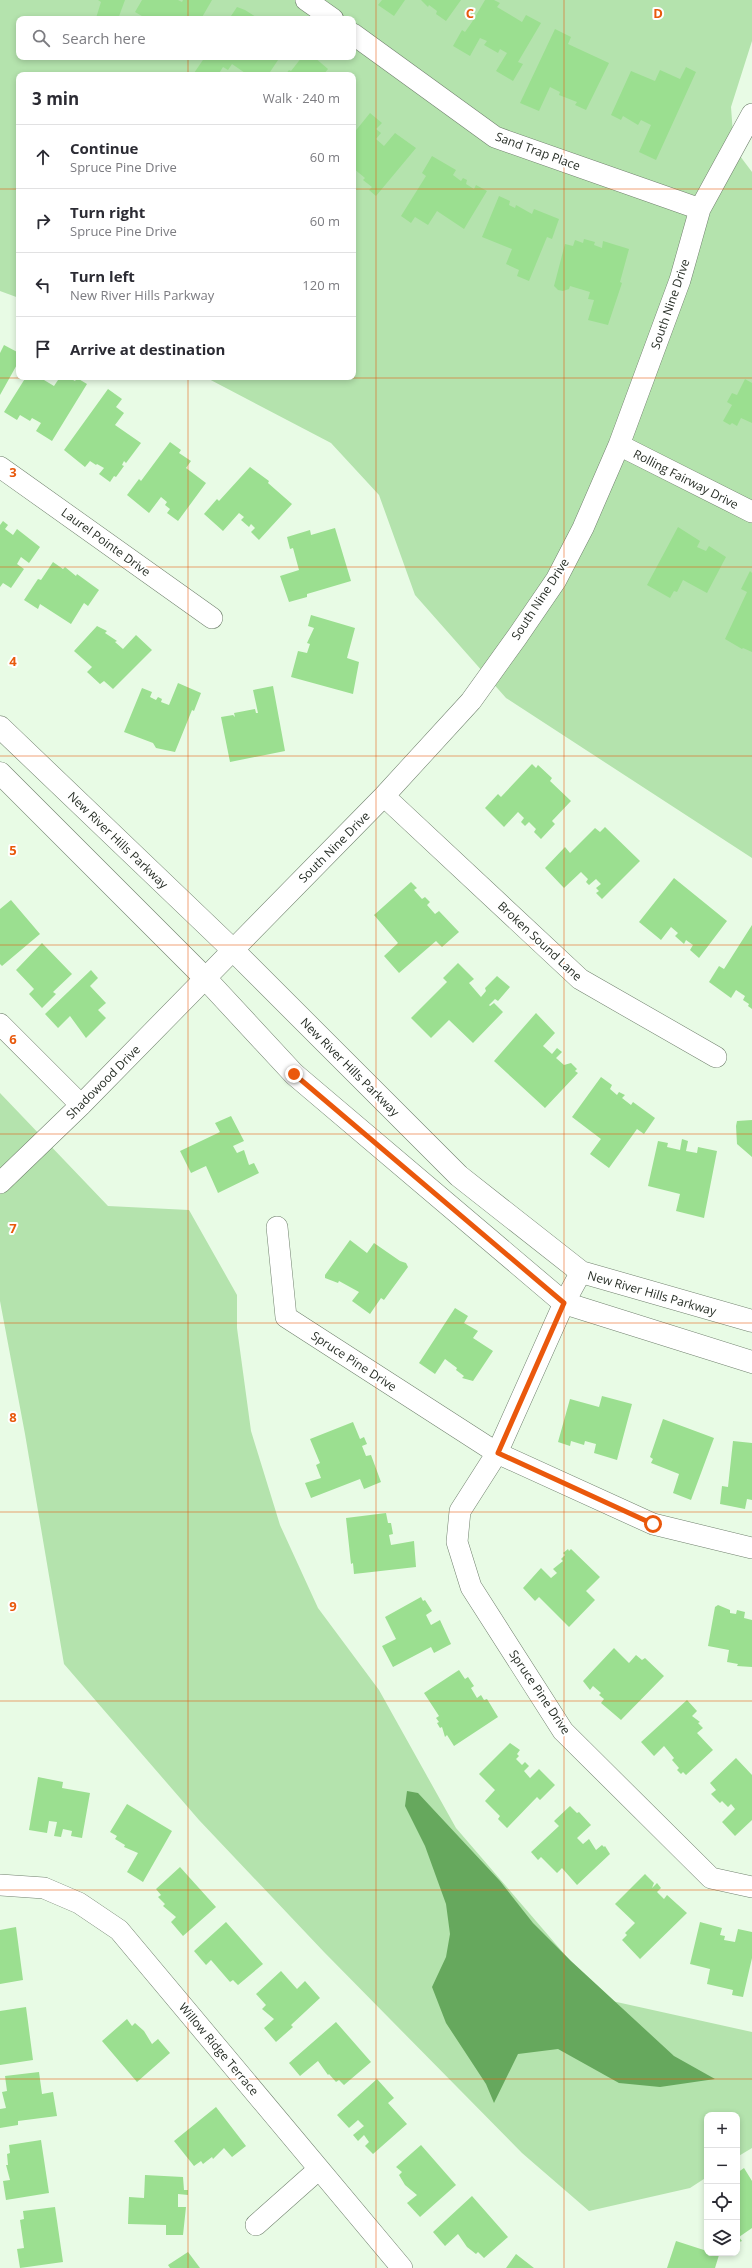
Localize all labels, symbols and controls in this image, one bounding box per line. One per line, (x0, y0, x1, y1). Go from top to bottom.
text: C (466, 4, 474, 22)
text: D (653, 4, 663, 22)
search box (16, 16, 356, 60)
icon: search (30, 27, 52, 49)
text: Search here (62, 28, 146, 48)
text: 3 min (32, 87, 79, 110)
text: Walk · 240 m (263, 89, 340, 107)
street label: Sand Trap Place (493, 128, 583, 174)
text: Continue (70, 138, 138, 158)
icon: ahead (32, 146, 54, 168)
text: 60 m (310, 148, 340, 166)
text: Spruce Pine Drive (70, 158, 177, 176)
text: Turn right (70, 202, 145, 222)
icon: right (32, 210, 54, 232)
text: 60 m (310, 212, 340, 230)
text: Spruce Pine Drive (70, 222, 177, 240)
street label: South Nine Drive (647, 256, 694, 351)
text: Turn left (70, 266, 135, 286)
icon: left (32, 274, 54, 296)
text: 120 m (302, 276, 340, 294)
text: New River Hills Parkway (70, 286, 214, 304)
icon: arrive (32, 338, 54, 360)
text: Arrive at destination (70, 339, 225, 359)
street label: Rolling Fairway Drive (630, 445, 742, 513)
text: 3 (9, 463, 17, 481)
street label: Laurel Pointe Drive (58, 504, 154, 580)
street label: South Nine Drive (507, 555, 573, 643)
text: 4 (9, 652, 17, 670)
street label: New River Hills Parkway (64, 788, 173, 893)
street label: South Nine Drive (295, 807, 374, 886)
text: 5 (9, 841, 17, 859)
street label: Broken Sound Lane (494, 897, 586, 985)
street label: New River Hills Parkway (297, 1014, 404, 1121)
text: 6 (9, 1030, 17, 1048)
street label: Shadowood Drive (62, 1041, 144, 1123)
route end (285, 1065, 303, 1083)
text: 7 (9, 1219, 17, 1237)
street label: New River Hills Parkway (586, 1266, 719, 1320)
street label: Spruce Pine Drive (308, 1327, 400, 1395)
text: 8 (9, 1408, 17, 1426)
route start (644, 1515, 662, 1533)
text: 9 (9, 1597, 17, 1615)
street label: Spruce Pine Drive (505, 1646, 575, 1738)
street label: Willow Ridge Terrace (175, 1999, 263, 2099)
map controls (704, 2112, 740, 2256)
button: + (704, 2112, 740, 2148)
button: − (704, 2148, 740, 2184)
button: locate (704, 2184, 740, 2220)
button: layers (704, 2220, 740, 2256)

